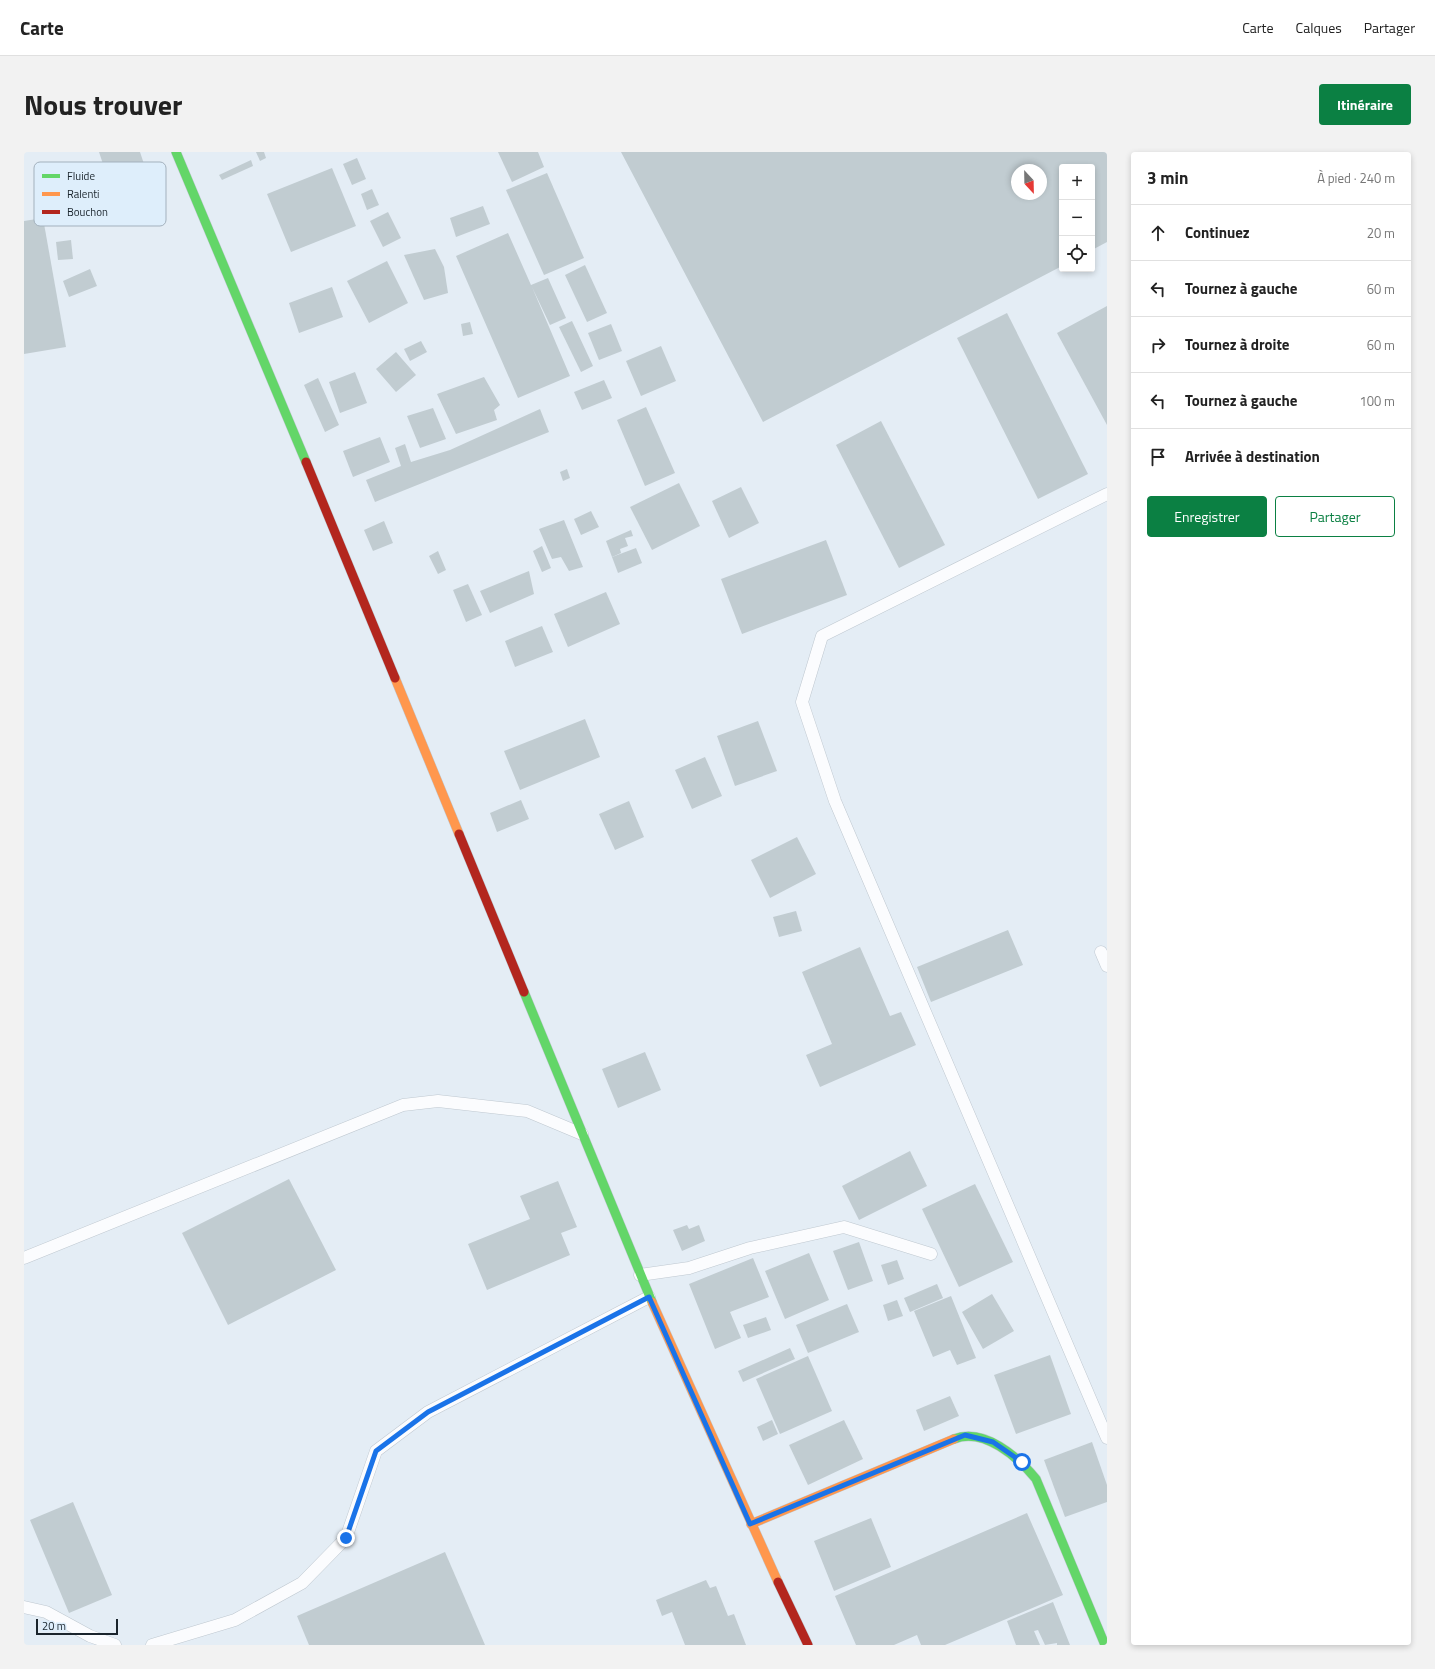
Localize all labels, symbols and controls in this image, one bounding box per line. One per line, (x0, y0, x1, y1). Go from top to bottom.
text: Carte (20, 13, 64, 42)
text: Carte (1242, 17, 1274, 38)
text: Calques (1296, 17, 1342, 38)
text: Partager (1364, 17, 1415, 38)
text: Nous trouver (24, 83, 182, 126)
button: Itinéraire (1319, 84, 1411, 125)
legend (34, 162, 166, 226)
north arrow (1011, 164, 1047, 200)
map controls (1059, 164, 1095, 272)
button: + (1059, 164, 1095, 200)
text: 3 min (1147, 165, 1188, 191)
text: Fluide (67, 168, 95, 184)
text: À pied · 240 m (1317, 168, 1395, 188)
text: Ralenti (67, 186, 100, 202)
button: − (1059, 200, 1095, 236)
text: Bouchon (67, 204, 108, 220)
text: Continuez (1185, 221, 1250, 244)
icon: ahead (1147, 222, 1169, 244)
text: 20 m (1367, 223, 1395, 243)
button: locate (1059, 236, 1095, 272)
text: Tournez à gauche (1185, 277, 1297, 300)
icon: left (1147, 278, 1169, 300)
text: 60 m (1367, 279, 1395, 299)
text: Tournez à droite (1185, 333, 1290, 356)
icon: right (1147, 334, 1169, 356)
text: 60 m (1367, 335, 1395, 355)
text: Tournez à gauche (1185, 389, 1297, 412)
icon: left (1147, 390, 1169, 412)
text: 100 m (1359, 391, 1395, 411)
text: Arrivée à destination (1185, 445, 1320, 468)
icon: arrive (1147, 446, 1169, 468)
button: Enregistrer (1147, 496, 1267, 537)
button: Partager (1275, 496, 1395, 537)
route start (1013, 1453, 1031, 1471)
route end (337, 1529, 355, 1547)
scale bar (36, 1617, 118, 1636)
text: 20 m (42, 1618, 66, 1634)

